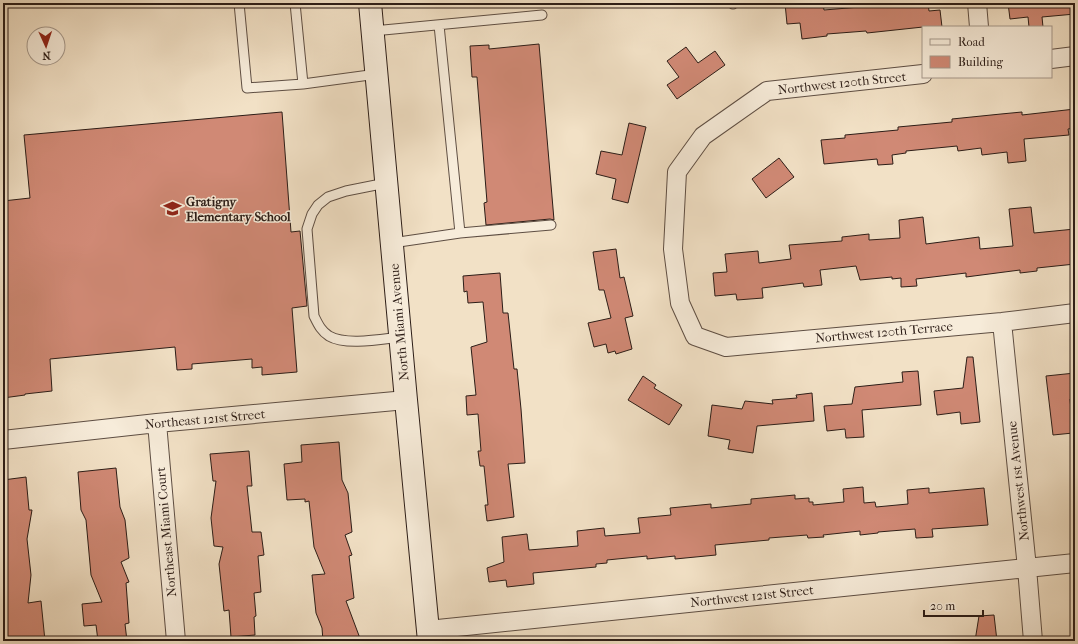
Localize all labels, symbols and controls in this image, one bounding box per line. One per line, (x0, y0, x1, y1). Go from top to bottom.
north arrow (26, 26, 66, 66)
legend (922, 26, 1052, 78)
text: Road (958, 35, 985, 49)
text: N (41, 49, 51, 62)
text: Building (958, 55, 1003, 69)
street label: Northwest 120th Street (777, 69, 907, 97)
place label: Gratigny Elementary School (186, 194, 291, 225)
school or university icon: Gratigny Elementary School (163, 198, 183, 218)
street label: North Miami Avenue (386, 262, 412, 381)
street label: Northwest 120th Terrace (815, 318, 954, 345)
street label: Northeast 121st Street (144, 406, 266, 432)
street label: Northwest 1st Avenue (1004, 420, 1032, 542)
street label: Northeast Miami Court (153, 466, 179, 598)
street label: Northwest 121st Street (690, 582, 815, 610)
scale bar (924, 592, 983, 618)
text: 20 m (930, 599, 955, 613)

